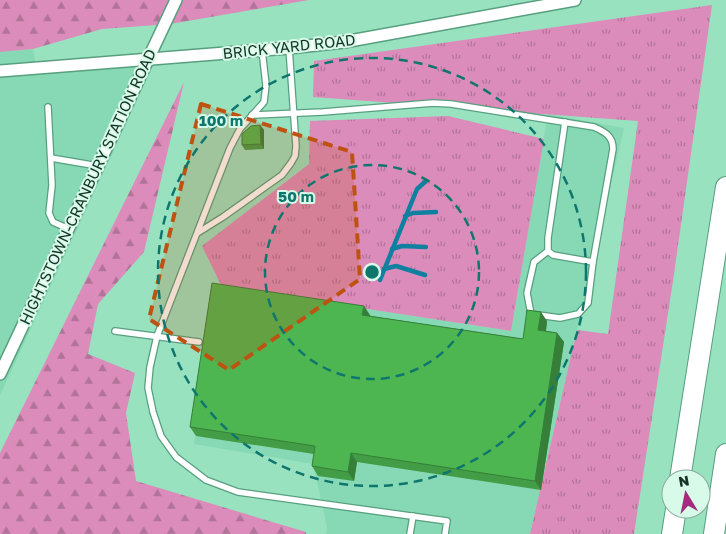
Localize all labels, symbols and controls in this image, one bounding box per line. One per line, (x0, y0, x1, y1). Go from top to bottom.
street label: BRICK YARD ROAD (222, 30, 356, 62)
street label: HIGHTSTOWN-CRANBURY STATION ROAD (15, 46, 159, 327)
text: 100 m (199, 111, 243, 129)
text: 50 m (278, 187, 314, 205)
centre of rings (363, 263, 381, 281)
north arrow (661, 469, 711, 519)
text: N (677, 471, 690, 490)

